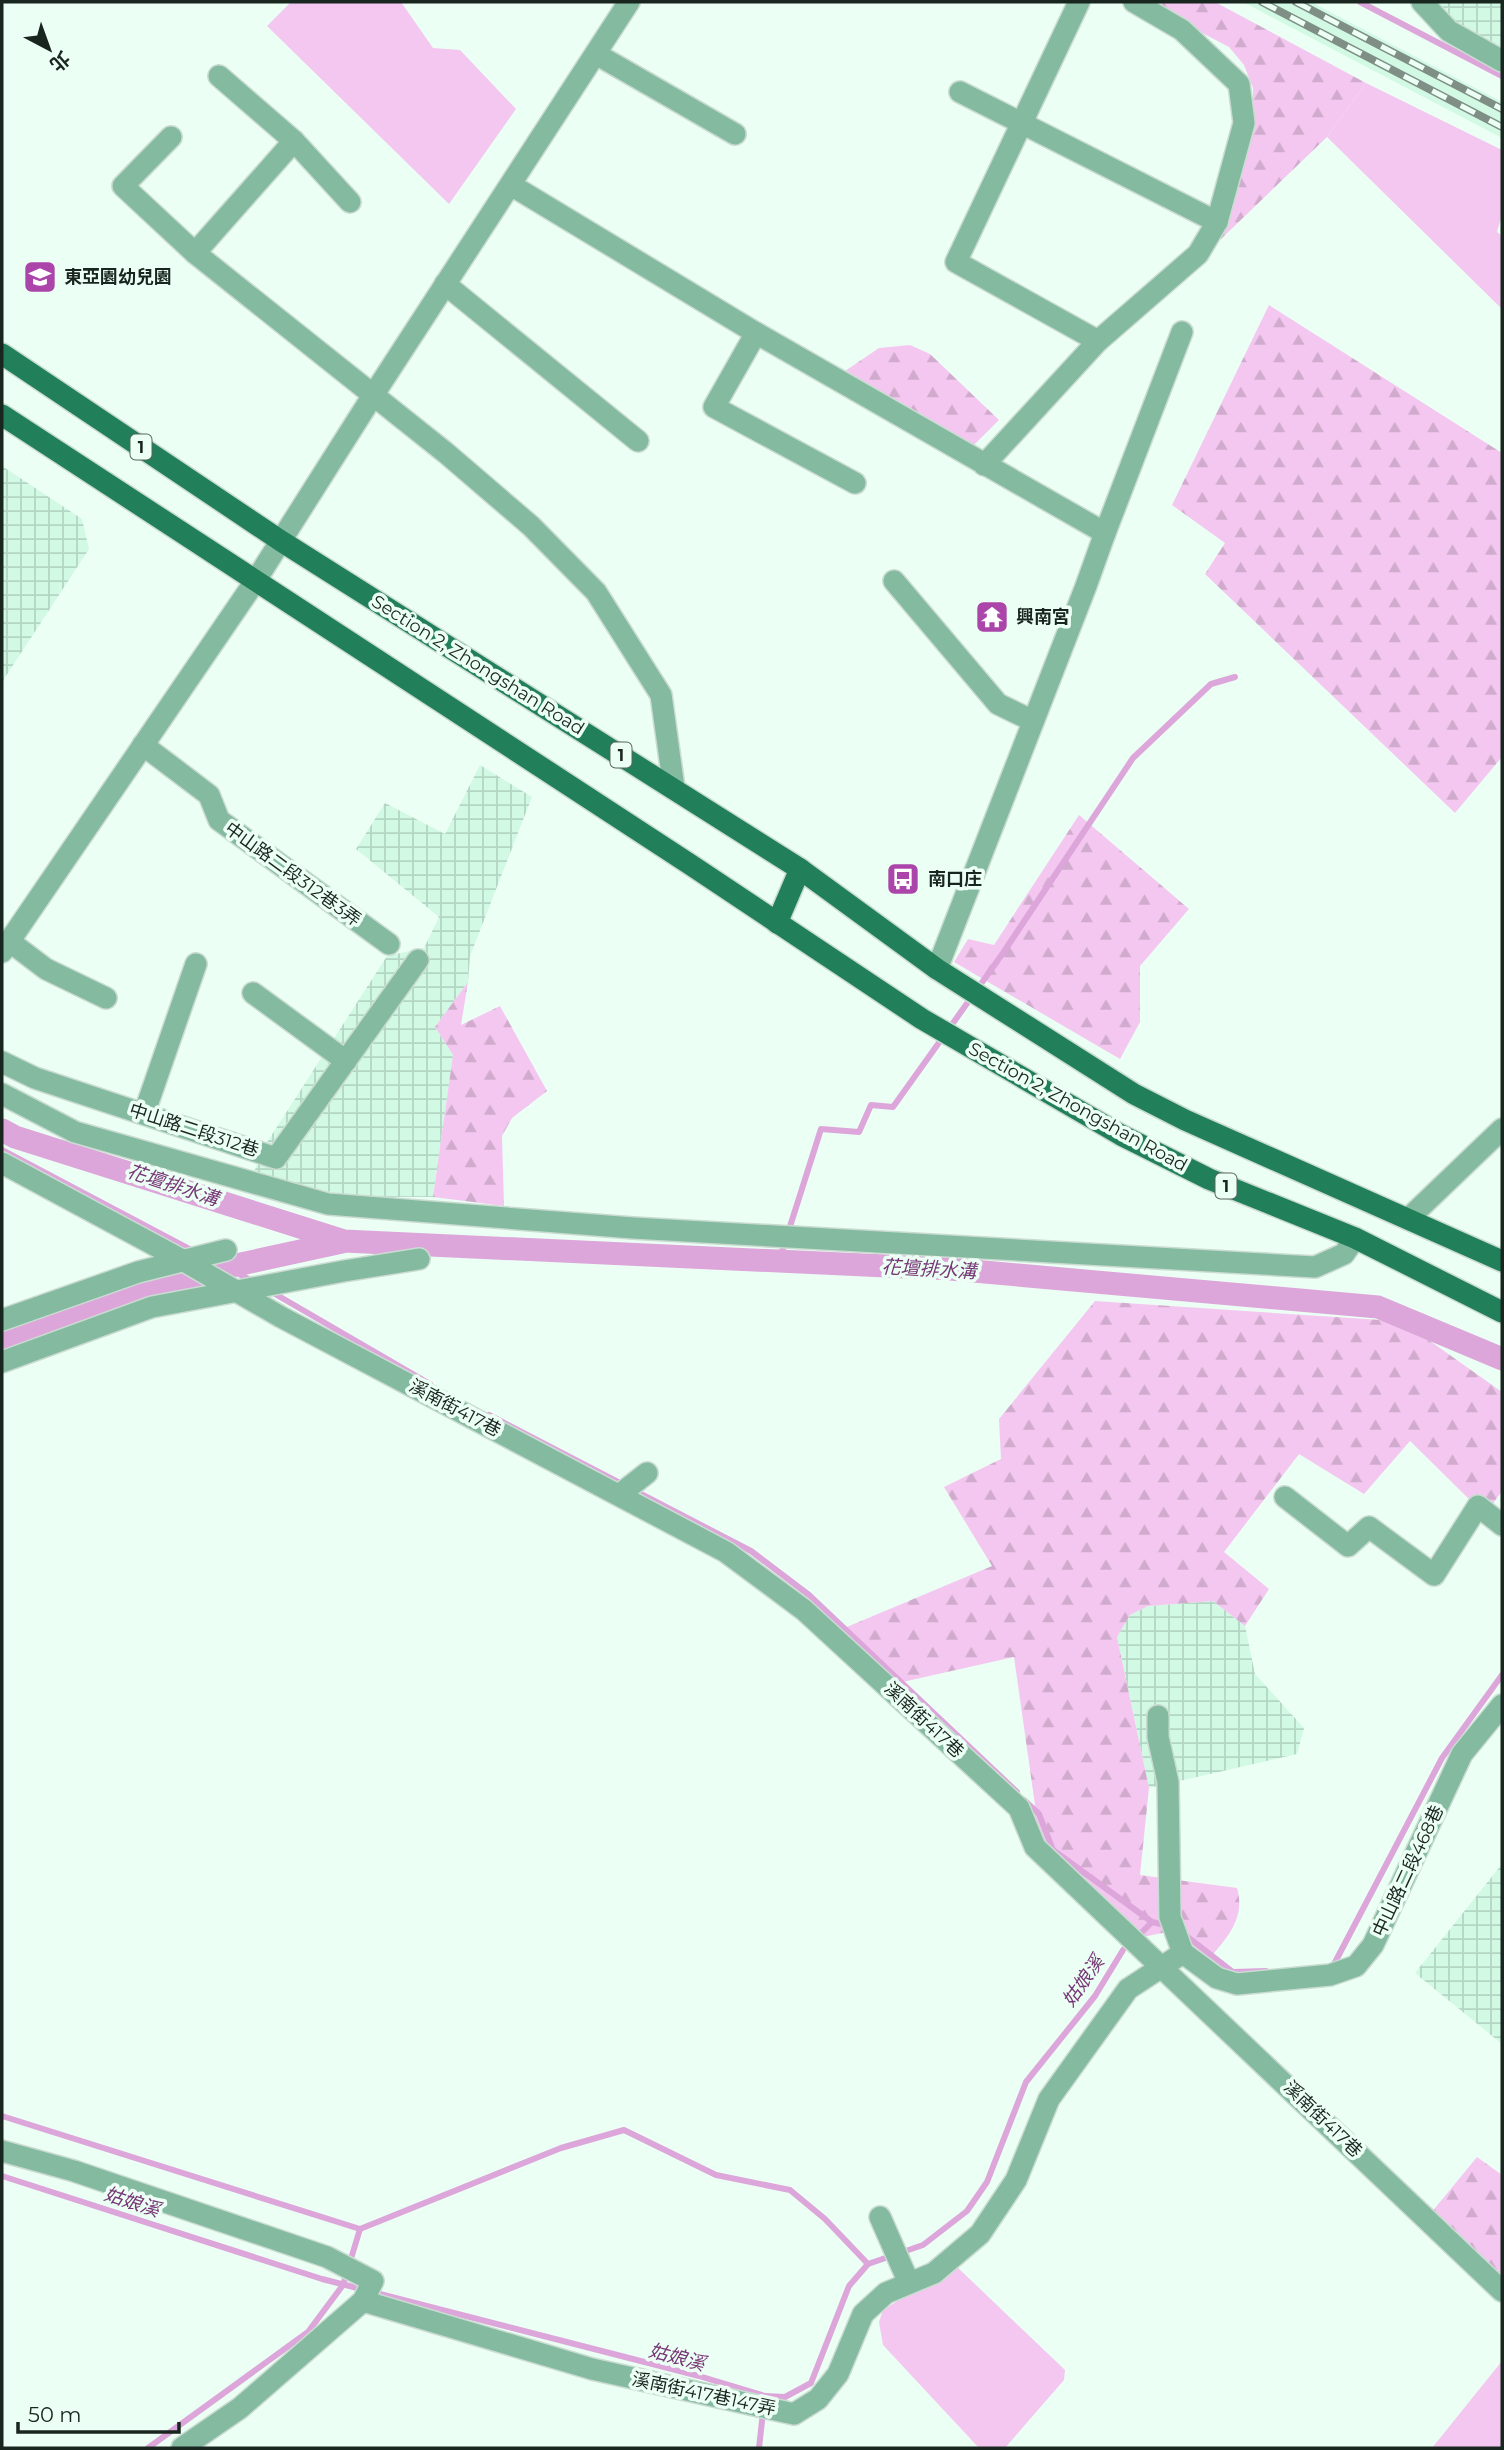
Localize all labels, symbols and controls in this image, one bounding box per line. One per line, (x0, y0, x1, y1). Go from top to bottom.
north arrow (14, 14, 84, 84)
text: 北 (45, 47, 75, 76)
school or university icon: 東亞園幼兒園 (21, 258, 59, 296)
place label: 東亞園幼兒園 (64, 266, 172, 288)
road number: 1 (130, 434, 152, 460)
street label: Section 2, Zhongshan Road (368, 590, 588, 740)
temple icon: 興南宮 (973, 598, 1011, 636)
place label: 興南宮 (1016, 606, 1070, 628)
road number: 1 (610, 742, 632, 768)
street label: 中山路二段312巷3弄 (221, 817, 365, 931)
bus stop icon: 南口庄 (884, 860, 922, 898)
place label: 南口庄 (928, 868, 982, 890)
street label: Section 2, Zhongshan Road (965, 1038, 1191, 1176)
street label: 中山路二段312巷 (126, 1099, 262, 1161)
water label: 花壇排水溝 (124, 1159, 225, 1212)
road number: 1 (1216, 1174, 1236, 1198)
water label: 花壇排水溝 (881, 1255, 980, 1283)
street label: 溪南街417巷 (405, 1375, 505, 1441)
street label: 溪南街417巷 (880, 1678, 968, 1762)
street label: 中山路二段468巷 (1368, 1802, 1448, 1940)
water label: 姑娘溪 (1057, 1949, 1110, 2011)
street label: 溪南街417巷 (1279, 2076, 1367, 2162)
water label: 姑娘溪 (101, 2182, 166, 2223)
water label: 姑娘溪 (646, 2339, 710, 2376)
street label: 溪南街417巷147弄 (630, 2368, 778, 2420)
scale bar (18, 2390, 178, 2434)
text: 50 m (28, 2402, 82, 2427)

